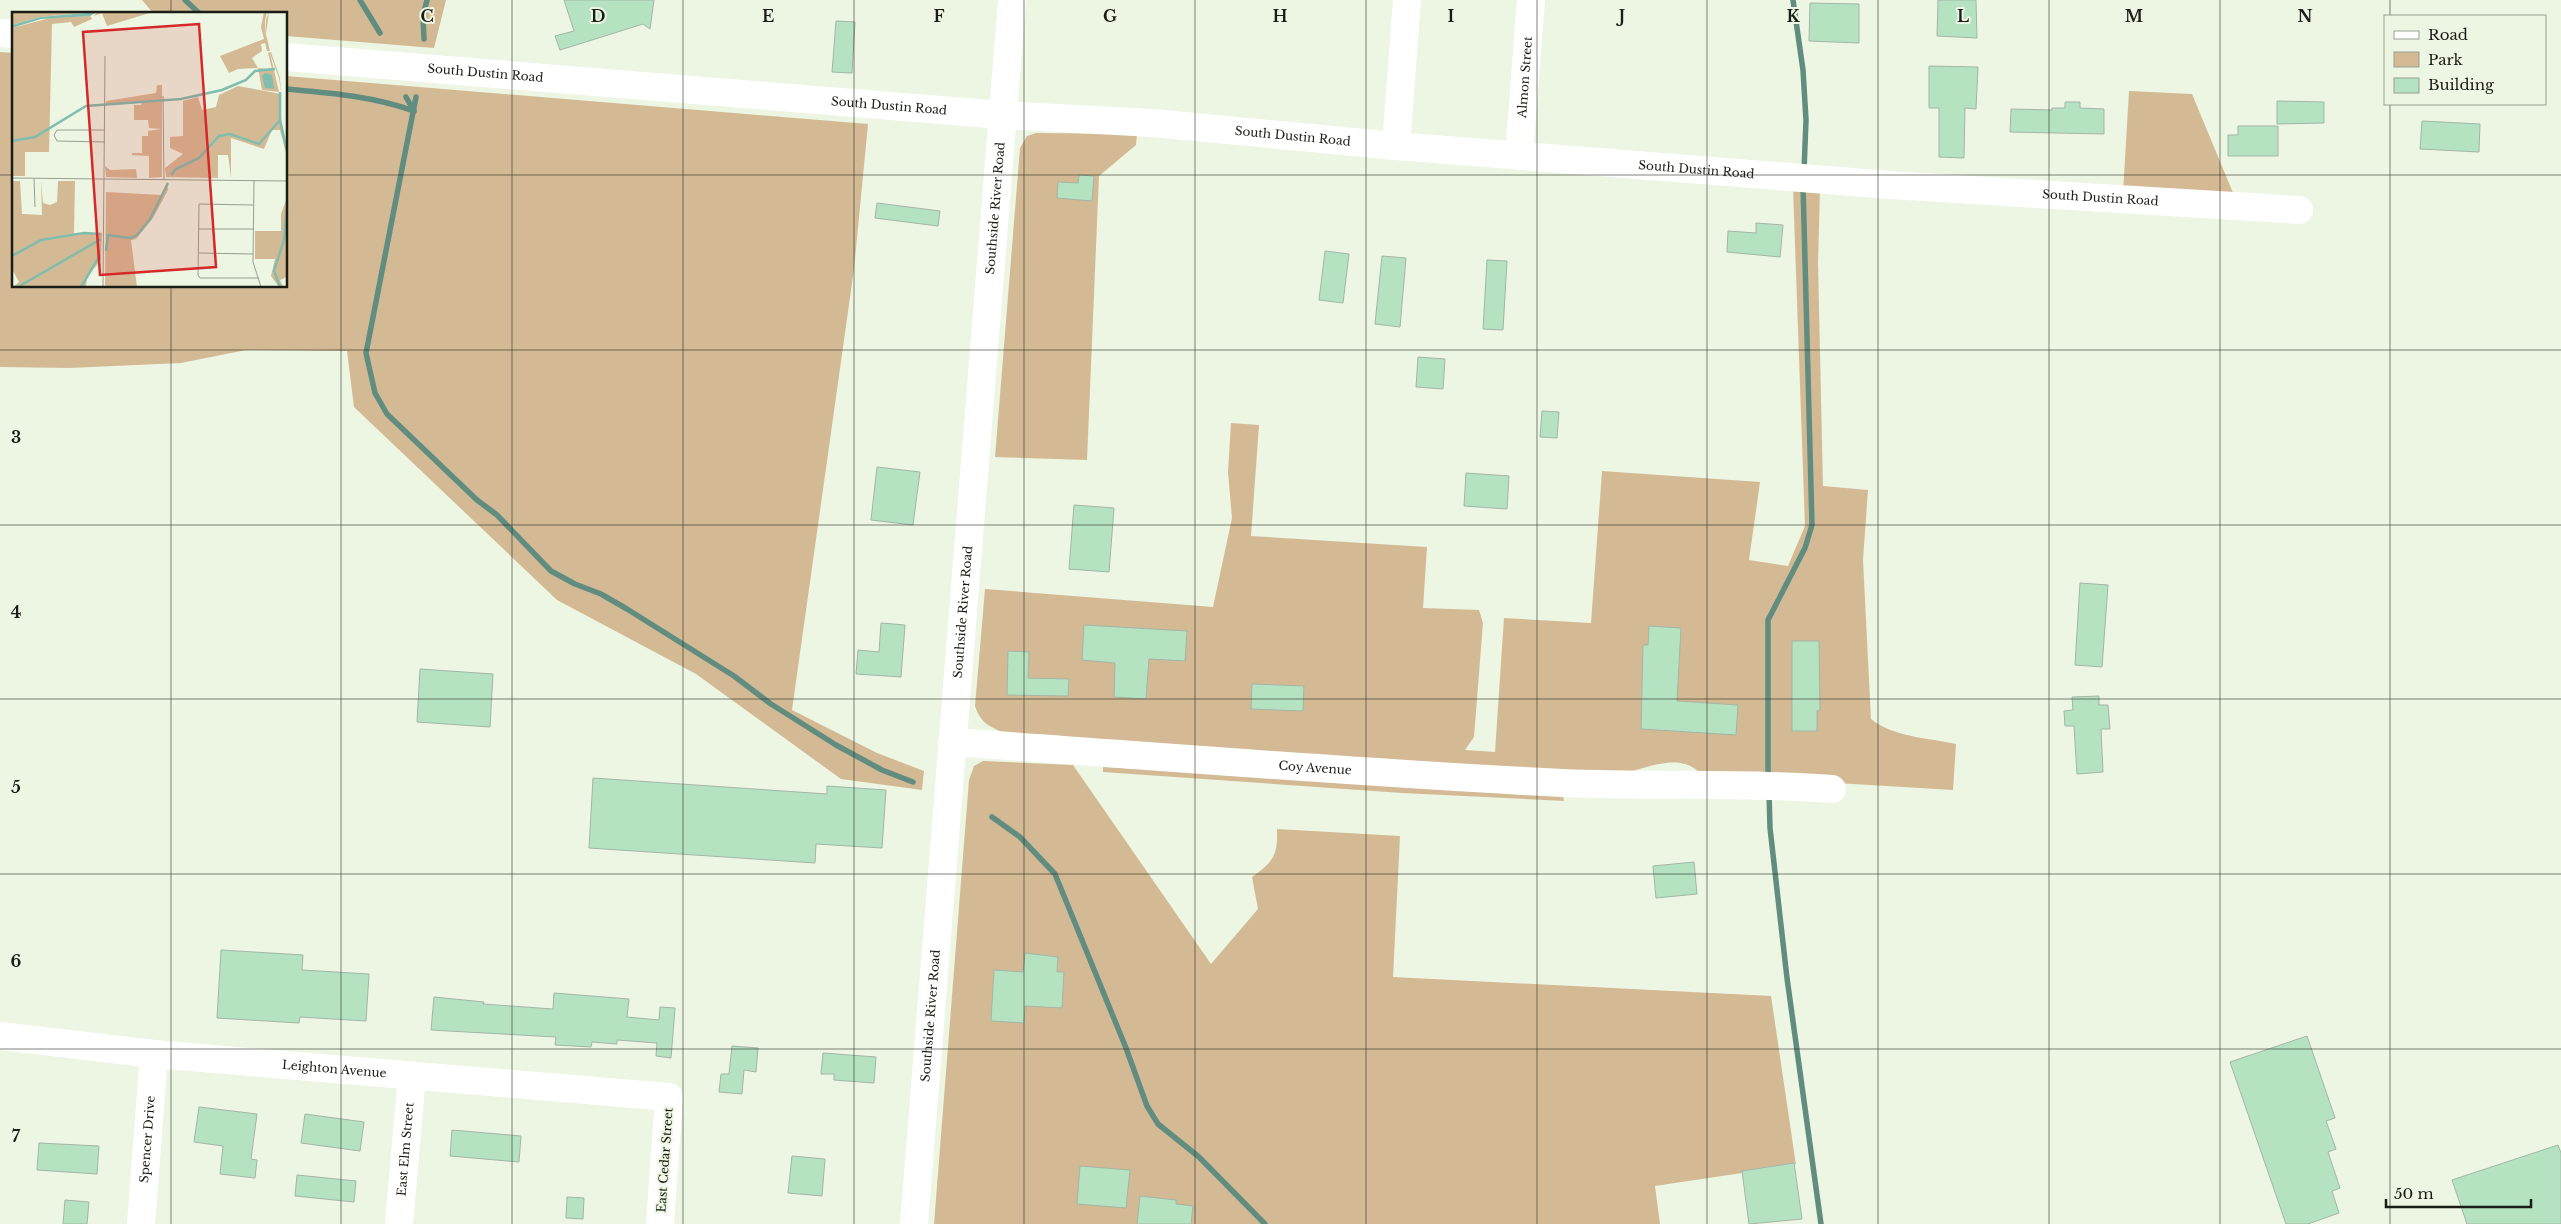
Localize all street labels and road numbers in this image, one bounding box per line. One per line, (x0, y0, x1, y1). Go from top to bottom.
street label: Almon Street (1514, 35, 1535, 120)
street label: South Dustin Road (427, 60, 544, 85)
street label: South Dustin Road (830, 93, 948, 118)
street label: South Dustin Road (1234, 123, 1352, 149)
street label: Southside River Road (982, 141, 1008, 275)
street label: South Dustin Road (1638, 157, 1755, 181)
street label: South Dustin Road (2042, 186, 2159, 208)
street label: Southside River Road (950, 545, 975, 679)
street label: Coy Avenue (1278, 758, 1352, 778)
street label: Southside River Road (917, 949, 943, 1082)
street label: Leighton Avenue (282, 1057, 387, 1080)
street label: Spencer Drive (136, 1095, 158, 1183)
street label: East Elm Street (393, 1101, 417, 1197)
street label: East Cedar Street (653, 1107, 676, 1213)

